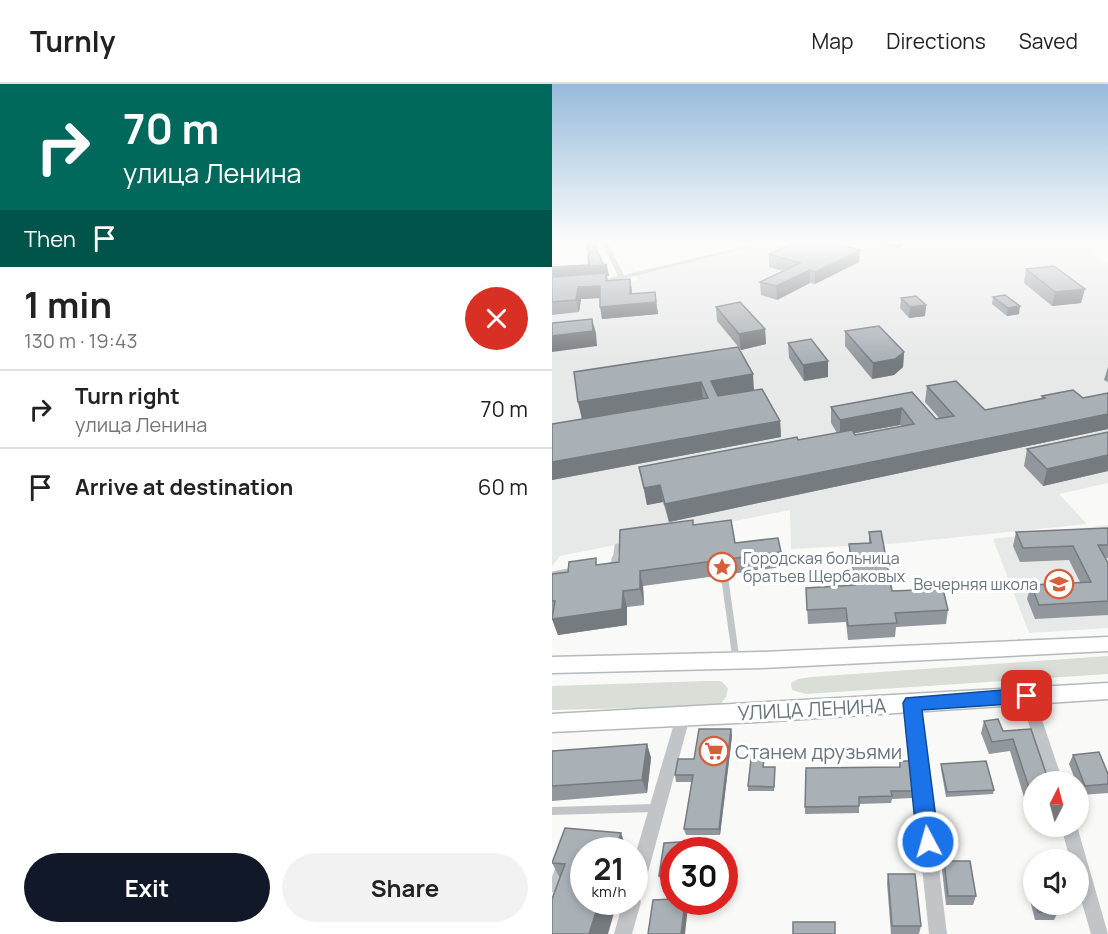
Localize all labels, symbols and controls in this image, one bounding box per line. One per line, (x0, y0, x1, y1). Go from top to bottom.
text: Turnly (30, 22, 115, 60)
text: Map (812, 27, 853, 55)
text: Directions (886, 27, 986, 55)
text: Saved (1019, 27, 1078, 55)
text: 70 m (123, 99, 219, 157)
icon: right (24, 108, 102, 186)
text: улица Ленина (123, 154, 302, 191)
icon: arrive (88, 222, 121, 255)
text: Then (24, 224, 76, 254)
text: 1 min (24, 280, 112, 329)
button: close (465, 287, 528, 350)
text: 130 m · 19:43 (24, 327, 138, 354)
text: Turn right (75, 381, 180, 411)
icon: right (24, 393, 57, 426)
text: 70 m (480, 394, 528, 424)
text: улица Ленина (75, 411, 207, 438)
icon: arrive (24, 471, 57, 504)
text: Arrive at destination (75, 472, 293, 502)
text: 60 m (478, 472, 528, 502)
place label: Городская больница братьев Щербаковых (743, 547, 906, 587)
place icon: Городская больница братьев Щербаковых (706, 551, 738, 583)
school or university icon: Вечерняя школа (1043, 568, 1075, 600)
place label: Вечерняя школа (914, 573, 1038, 595)
pin (1001, 670, 1052, 721)
icon: arrive (1010, 679, 1043, 712)
street label: УЛИЦА ЛЕНИНА (737, 692, 887, 726)
supermarket icon: Станем друзьями (698, 735, 730, 767)
place label: Станем друзьями (735, 738, 902, 765)
north arrow (1023, 771, 1089, 837)
map controls (1023, 771, 1089, 915)
position arrow (896, 810, 960, 874)
speed limit sign: 30 (660, 837, 738, 915)
text: 21 (593, 848, 625, 889)
button: sound (1023, 849, 1089, 915)
button: Exit (24, 853, 270, 922)
button: Share (282, 853, 528, 922)
text: km/h (592, 881, 626, 902)

